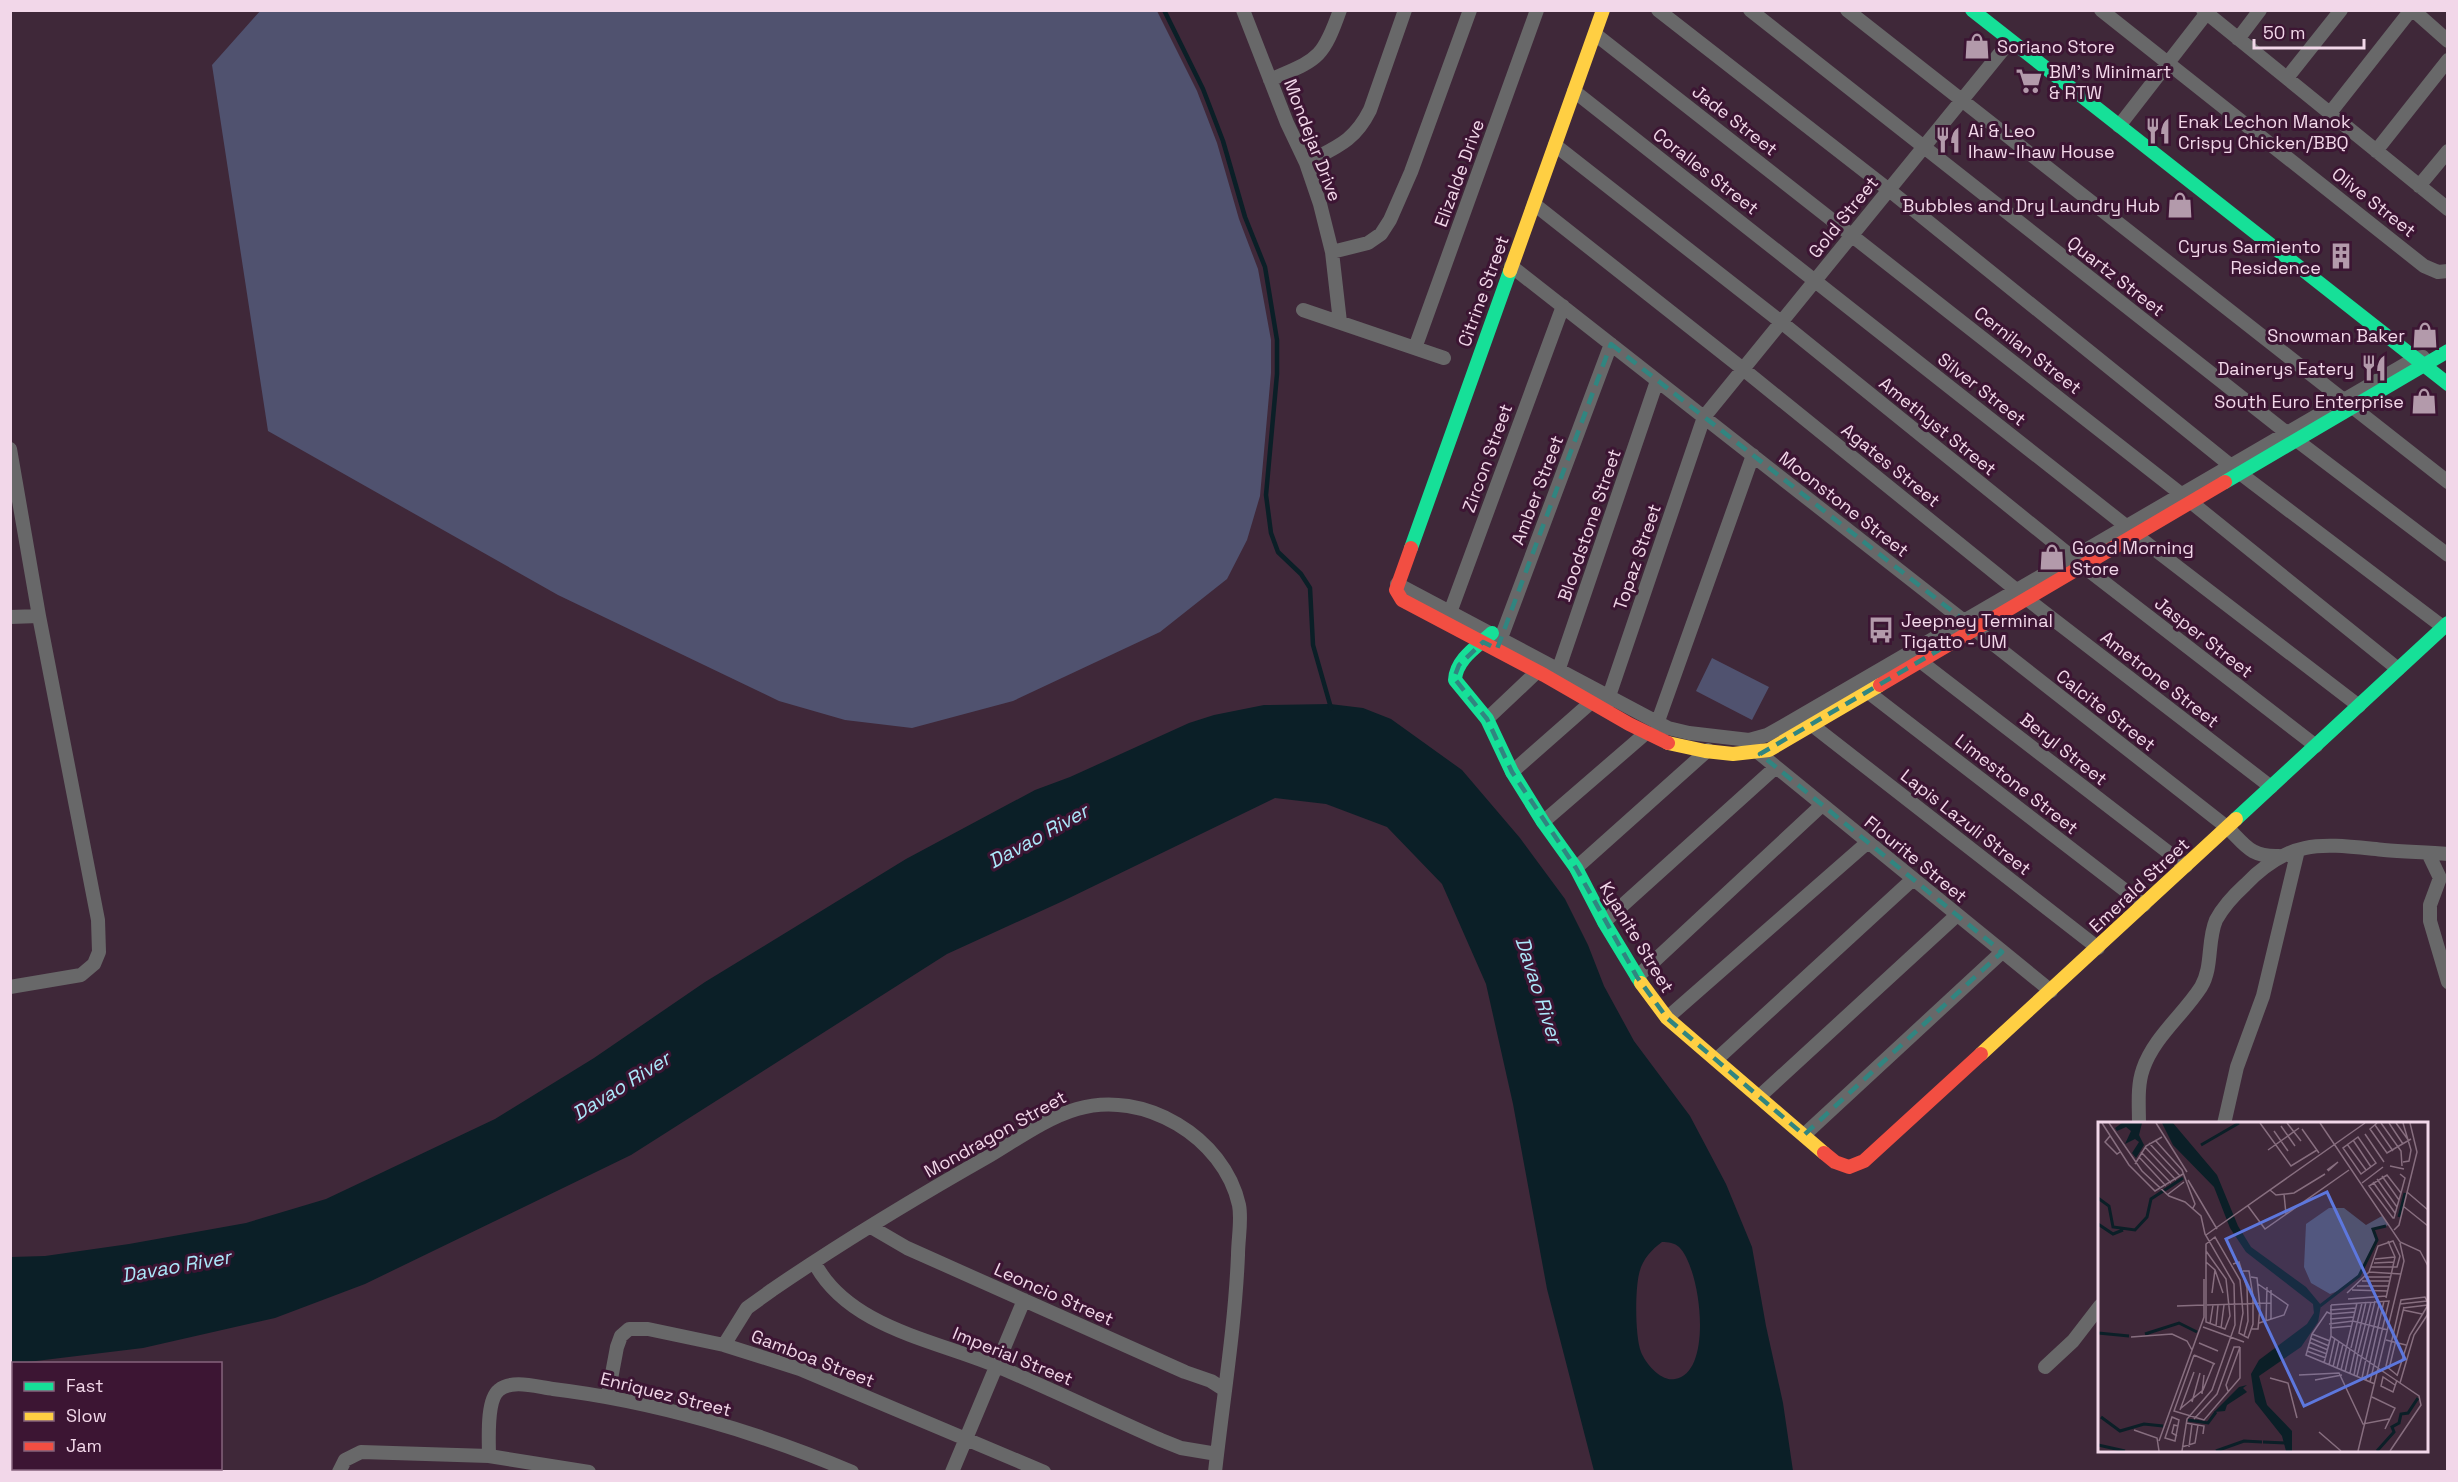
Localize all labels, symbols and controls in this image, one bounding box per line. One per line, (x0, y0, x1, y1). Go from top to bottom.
scale bar (2254, 12, 2364, 50)
text: 50 m (2263, 21, 2305, 44)
shop icon: Soriano Store (1962, 31, 1992, 61)
place label: Soriano Store (1997, 35, 2115, 58)
place label: BM's Minimart & RTW (2049, 60, 2171, 104)
supermarket icon: BM's Minimart & RTW (2014, 66, 2044, 96)
street label: Mondejar Drive (1279, 76, 1347, 204)
street label: Jade Street (1688, 79, 1782, 161)
place label: Enak Lechon Manok Crispy Chicken/BBQ (2178, 110, 2351, 154)
street label: Elizalde Drive (1429, 116, 1489, 230)
restaurant icon: Enak Lechon Manok Crispy Chicken/BBQ (2143, 116, 2173, 146)
place label: Ai & Leo Ihaw-Ihaw House (1968, 119, 2115, 163)
street label: Coralles Street (1648, 123, 1764, 219)
restaurant icon: Ai & Leo Ihaw-Ihaw House (1933, 125, 1963, 155)
street label: Olive Street (2327, 162, 2421, 242)
street label: Gold Street (1803, 171, 1883, 263)
shop icon: Bubbles and Dry Laundry Hub (2165, 190, 2195, 220)
place label: Bubbles and Dry Laundry Hub (1902, 194, 2160, 217)
street label: Quartz Street (2063, 231, 2169, 321)
street label: Citrine Street (1452, 232, 1514, 350)
place label: Cyrus Sarmiento Residence (2178, 235, 2321, 279)
building icon: Cyrus Sarmiento Residence (2326, 241, 2356, 271)
street label: Cernilan Street (1970, 301, 2086, 399)
shop icon: Snowman Baker (2410, 320, 2440, 350)
place label: Snowman Baker (2267, 324, 2405, 347)
street label: Silver Street (1933, 347, 2031, 431)
restaurant icon: Dainerys Eatery (2359, 353, 2389, 383)
place label: Dainerys Eatery (2217, 357, 2354, 380)
street label: Amethyst Street (1875, 372, 2001, 480)
shop icon: South Euro Enterprise (2409, 386, 2439, 416)
place label: South Euro Enterprise (2214, 390, 2404, 413)
street label: Zircon Street (1457, 401, 1517, 515)
street label: Agates Street (1837, 418, 1945, 512)
street label: Amber Street (1506, 432, 1568, 548)
street label: Bloodstone Street (1552, 446, 1626, 604)
street label: Moonstone Street (1774, 446, 1914, 562)
street label: Topaz Street (1608, 501, 1666, 613)
place label: Good Morning Store (2072, 536, 2194, 580)
shop icon: Good Morning Store (2037, 542, 2067, 572)
street label: Jasper Street (2150, 591, 2258, 683)
place label: Jeepney Terminal Tigatto - UM (1901, 609, 2053, 653)
bus stop icon: Jeepney Terminal Tigatto - UM (1866, 615, 1896, 645)
street label: Ametrone Street (2096, 626, 2224, 732)
street label: Calcite Street (2052, 664, 2160, 756)
street label: Beryl Street (2016, 708, 2112, 790)
street label: Limestone Street (1951, 729, 2083, 839)
street label: Lapis Lazuli Street (1896, 764, 2036, 880)
water label: Davao River (983, 797, 1095, 874)
street label: Flourite Street (1860, 811, 1972, 907)
street label: Emerald Street (2084, 833, 2194, 937)
street label: Kyanite Street (1595, 877, 1679, 997)
water label: Davao River (1510, 933, 1569, 1049)
water label: Davao River (567, 1044, 677, 1126)
street label: Mondragon Street (920, 1085, 1070, 1183)
inset map (2098, 1122, 2428, 1452)
water label: Davao River (119, 1243, 235, 1288)
street label: Leoncio Street (991, 1257, 1117, 1331)
street label: Imperial Street (949, 1321, 1077, 1391)
street label: Gamboa Street (748, 1324, 878, 1392)
legend (12, 1362, 222, 1470)
street label: Enriquez Street (598, 1367, 734, 1421)
text: Fast (66, 1374, 103, 1397)
text: Slow (66, 1404, 107, 1427)
text: Jam (66, 1434, 102, 1457)

